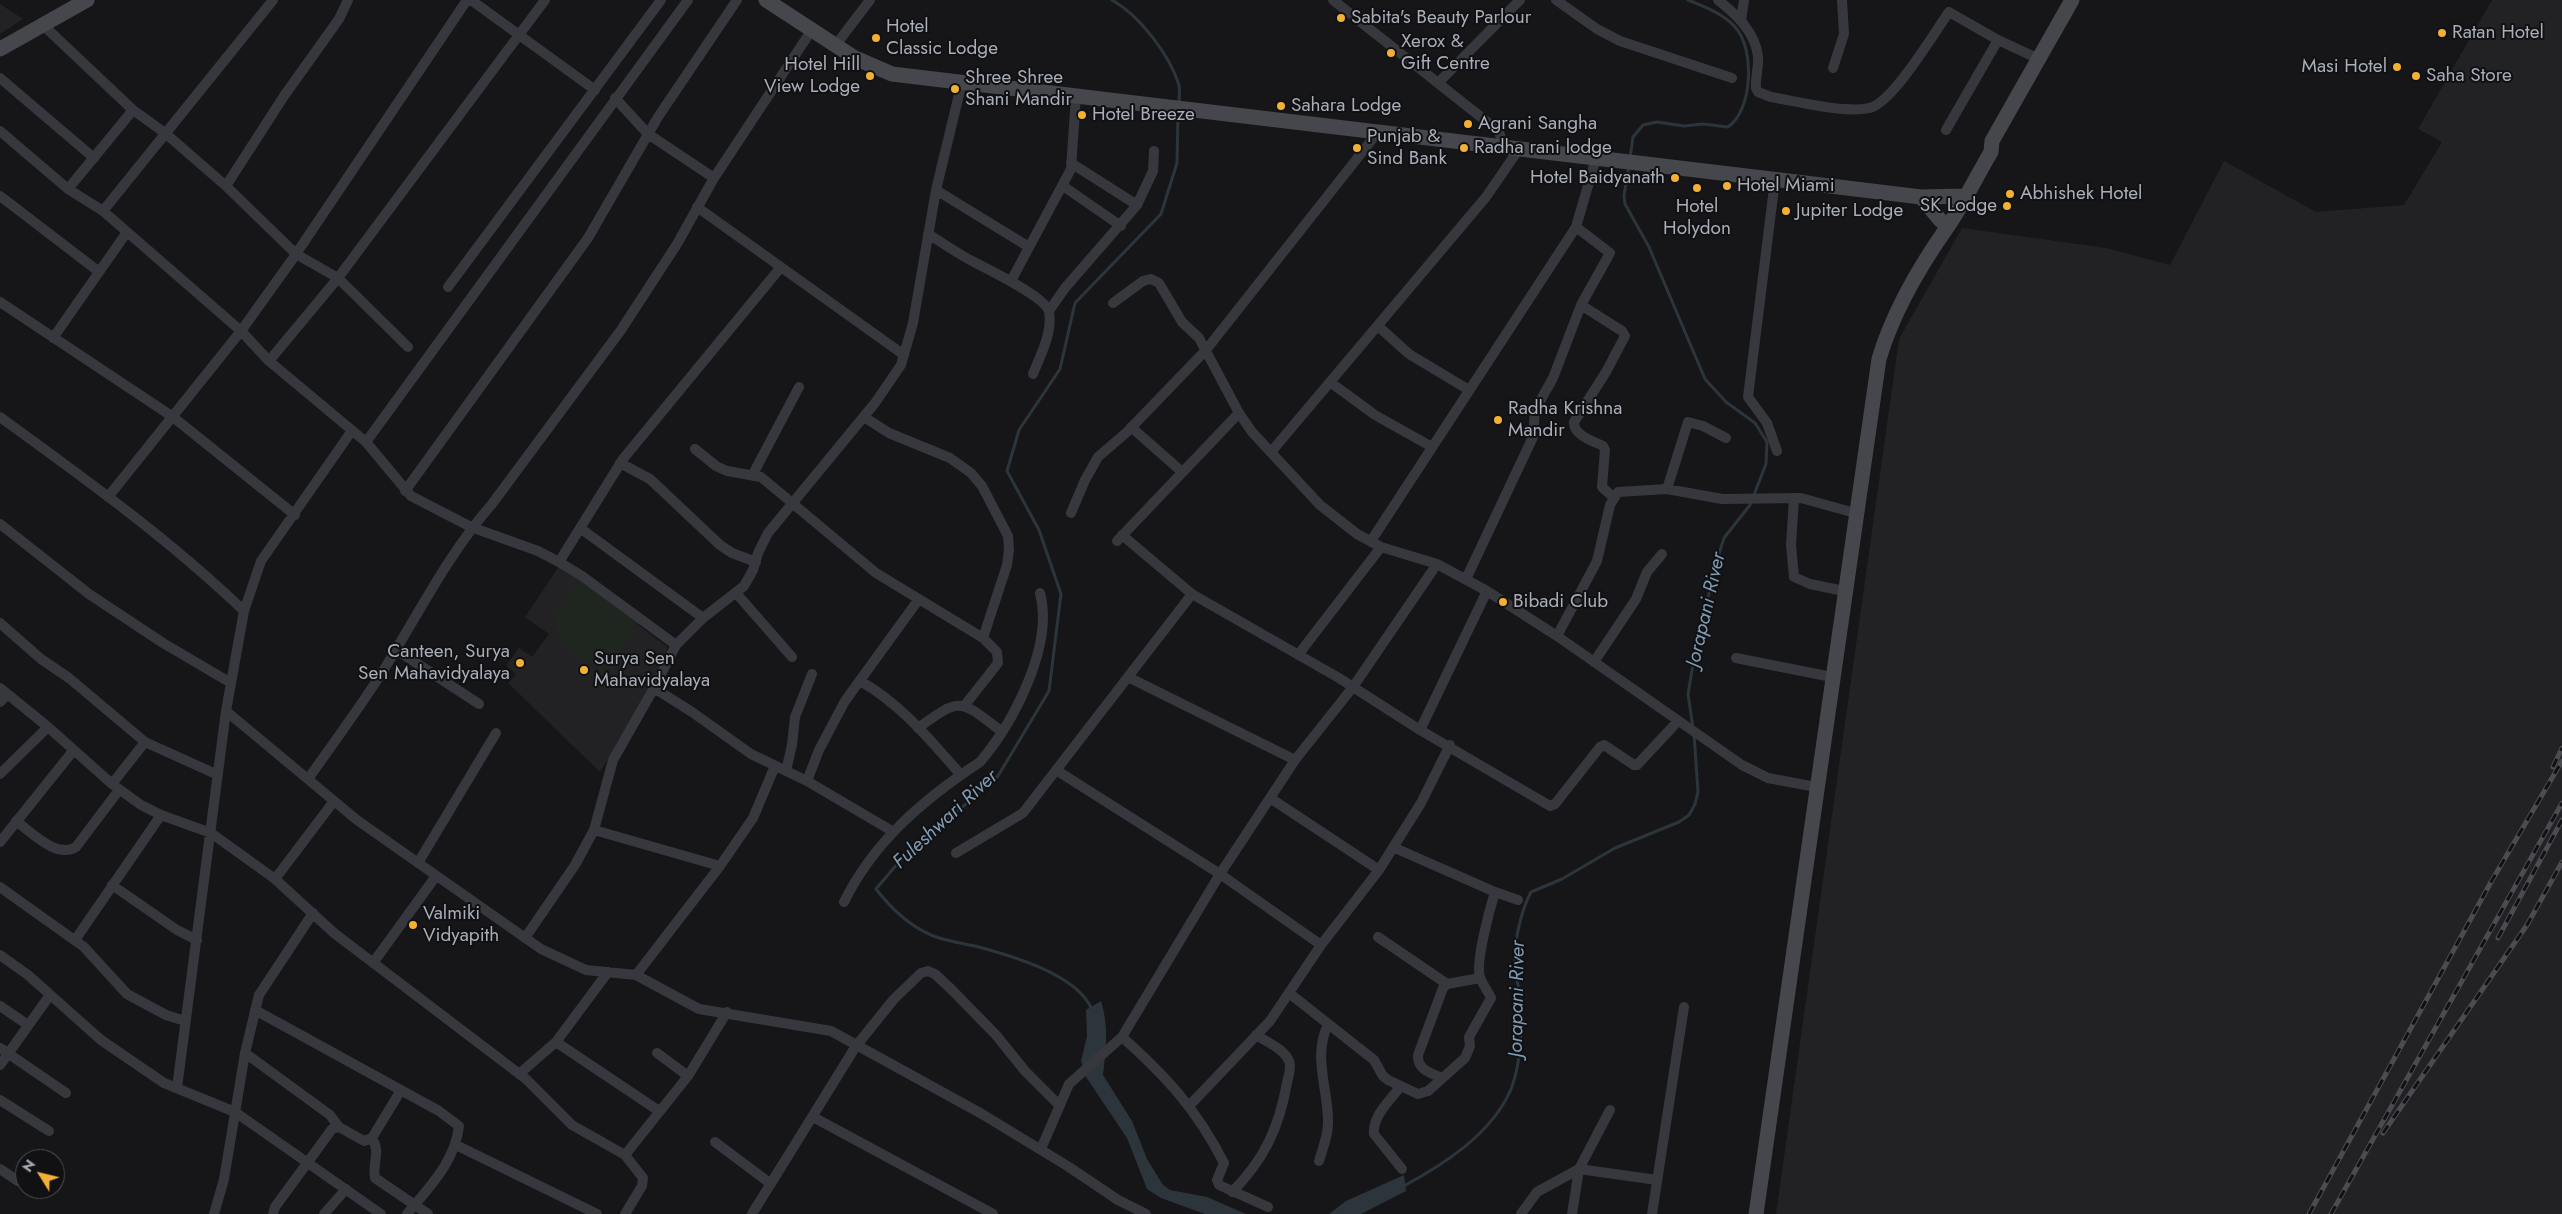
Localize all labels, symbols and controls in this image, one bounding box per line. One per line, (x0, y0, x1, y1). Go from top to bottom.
place label: Sabita's Beauty Parlour (1351, 7, 1531, 29)
marker: Sabita's Beauty Parlour (1335, 12, 1347, 24)
place label: Hotel Classic Lodge (886, 16, 998, 60)
place label: Ratan Hotel (2452, 22, 2544, 44)
marker: Ratan Hotel (2436, 27, 2448, 39)
place label: Xerox & Gift Centre (1401, 31, 1490, 75)
marker: Hotel Classic Lodge (870, 32, 882, 44)
marker: Xerox & Gift Centre (1385, 47, 1397, 59)
place label: Hotel Hill View Lodge (764, 54, 860, 98)
place label: Masi Hotel (2302, 56, 2387, 78)
marker: Masi Hotel (2391, 61, 2403, 73)
place label: Saha Store (2426, 65, 2512, 87)
place label: Shree Shree Shani Mandir (965, 67, 1072, 111)
marker: Hotel Hill View Lodge (864, 70, 876, 82)
marker: Saha Store (2410, 70, 2422, 82)
marker: Shree Shree Shani Mandir (949, 83, 961, 95)
place label: Sahara Lodge (1291, 95, 1401, 117)
marker: Sahara Lodge (1275, 100, 1287, 112)
place label: Hotel Breeze (1092, 104, 1195, 126)
marker: Hotel Breeze (1076, 109, 1088, 121)
place label: Agrani Sangha (1478, 113, 1597, 135)
marker: Agrani Sangha (1462, 118, 1474, 130)
place label: Punjab & Sind Bank (1367, 126, 1447, 170)
place label: Radha rani lodge (1474, 137, 1612, 159)
marker: Punjab & Sind Bank (1351, 142, 1363, 154)
marker: Radha rani lodge (1458, 142, 1470, 154)
place label: Hotel Baidyanath (1530, 167, 1665, 189)
marker: Hotel Baidyanath (1669, 172, 1681, 184)
place label: Hotel Miami (1737, 175, 1835, 197)
marker: Hotel Miami (1721, 180, 1733, 192)
marker: Hotel Holydon (1691, 182, 1703, 194)
place label: Abhishek Hotel (2020, 183, 2142, 205)
marker: Abhishek Hotel (2004, 188, 2016, 200)
place label: SK Lodge (1920, 195, 1997, 217)
place label: Hotel Holydon (1663, 196, 1731, 240)
place label: Jupiter Lodge (1796, 200, 1903, 222)
marker: SK Lodge (2001, 200, 2013, 212)
marker: Jupiter Lodge (1780, 205, 1792, 217)
place label: Radha Krishna Mandir (1508, 398, 1622, 442)
marker: Radha Krishna Mandir (1492, 414, 1504, 426)
water label: Jorapani River (1682, 550, 1732, 670)
place label: Bibadi Club (1513, 591, 1608, 613)
marker: Bibadi Club (1497, 596, 1509, 608)
place label: Canteen, Surya Sen Mahavidyalaya (358, 641, 510, 685)
place label: Surya Sen Mahavidyalaya (594, 648, 710, 692)
marker: Canteen, Surya Sen Mahavidyalaya (514, 657, 526, 669)
marker: Surya Sen Mahavidyalaya (578, 664, 590, 676)
water label: Fuleshwari River (889, 765, 1003, 875)
place label: Valmiki Vidyapith (423, 903, 499, 947)
marker: Valmiki Vidyapith (407, 919, 419, 931)
water label: Jorapani River (1505, 940, 1531, 1058)
north arrow (15, 1149, 65, 1199)
text: N (17, 1155, 40, 1176)

